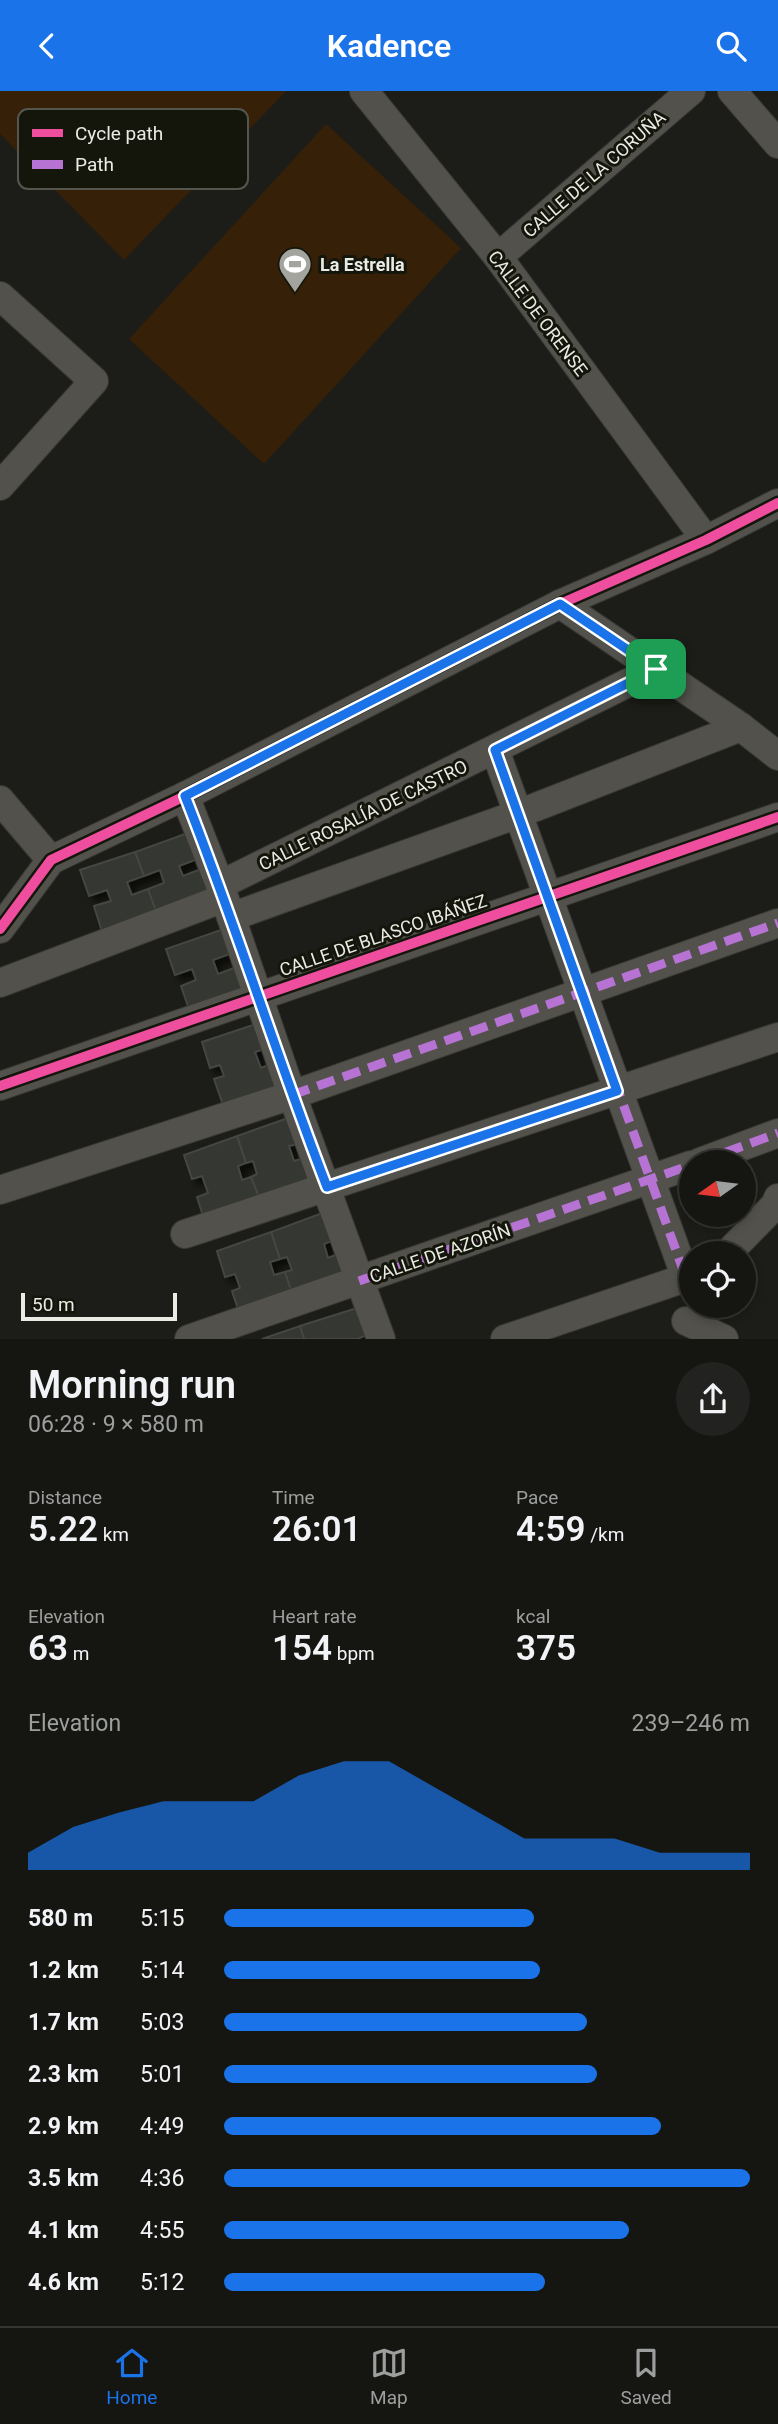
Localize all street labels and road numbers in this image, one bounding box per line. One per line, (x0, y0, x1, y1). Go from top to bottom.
street label: CALLE DE LA CORUÑA (519, 106, 670, 242)
street label: CALLE DE ORENSE (484, 246, 592, 380)
street label: CALLE ROSALÍA DE CASTRO (255, 755, 471, 875)
street label: CALLE DE BLASCO IBÁÑEZ (277, 890, 490, 980)
street label: CALLE DE AZORÍN (367, 1219, 513, 1287)

